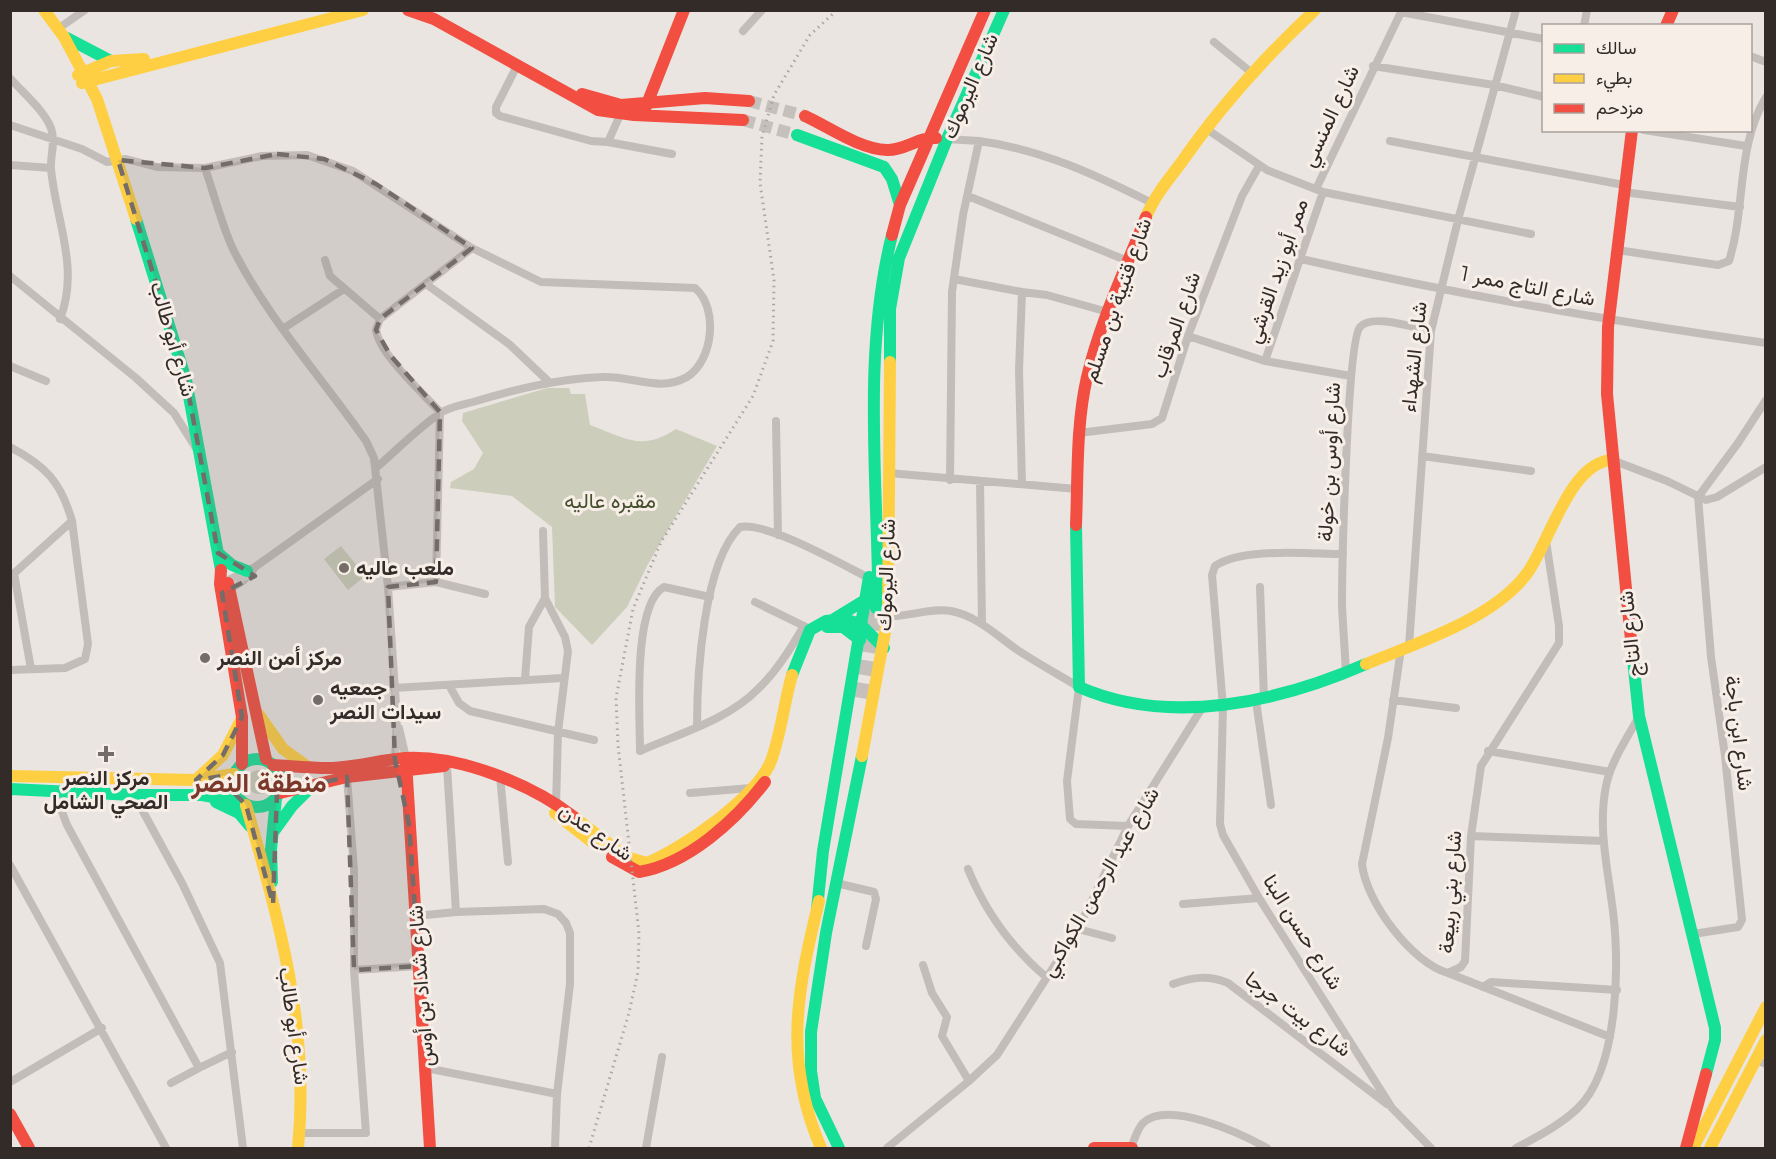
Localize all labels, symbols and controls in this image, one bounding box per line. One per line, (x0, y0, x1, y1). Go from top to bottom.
legend (1542, 24, 1752, 132)
street label: شارع اليرموك (936, 29, 1005, 143)
text: سالك (1596, 37, 1636, 59)
street label: شارع المنسي (1295, 61, 1368, 173)
text: بطيء (1596, 67, 1632, 93)
text: مزدحم (1596, 97, 1643, 120)
street label: ممر أبو زيد القرشي (1240, 195, 1318, 348)
street label: شارع قتيبة بن مسلم (1077, 214, 1158, 386)
street label: شارع التاج ممر 1 (1458, 260, 1597, 313)
street label: شارع المرقاب (1146, 268, 1207, 382)
street label: شارع أبو طالب (143, 279, 202, 400)
street label: شارع الشهداء (1395, 300, 1434, 414)
street label: شارع أوس بن خولة (1312, 382, 1347, 542)
park label: مقبره عاليه (564, 488, 656, 514)
street label: شارع اليرموك (871, 518, 902, 632)
place label: ملعب عاليه (356, 555, 454, 580)
marker: ملعب عاليه (337, 561, 351, 575)
street label: شارع التاج (1613, 590, 1648, 678)
place label: مركز أمن النصر (216, 645, 342, 671)
marker: مركز أمن النصر (198, 651, 212, 665)
street label: شارع ابن باجة (1718, 674, 1759, 792)
place label: جمعيه سيدات النصر (329, 675, 441, 725)
marker: جمعيه سيدات النصر (311, 693, 325, 707)
marker: مركز النصر الصحي الشامل (97, 745, 115, 763)
place label: مركز النصر الصحي الشامل (44, 765, 168, 819)
district label: منطقة النصر (190, 766, 327, 800)
street label: شارع عبد الرحمن الكواكبي (1035, 782, 1168, 984)
street label: شارع عدن (554, 797, 638, 868)
street label: شارع بني ربيعة (1433, 829, 1471, 955)
street label: شارع حسن البنا (1256, 870, 1349, 995)
street label: شارع شداد بن أوس (402, 904, 441, 1068)
street label: شارع أبو طالب (272, 966, 315, 1087)
street label: شارع بيت جرجا (1239, 966, 1356, 1063)

